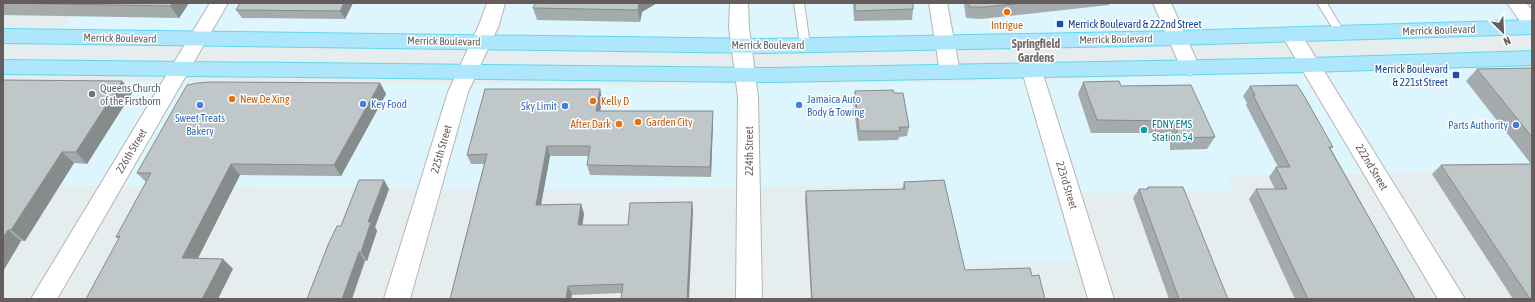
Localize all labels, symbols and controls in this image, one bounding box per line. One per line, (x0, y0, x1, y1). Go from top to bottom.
marker: Intrigue (1002, 7, 1012, 17)
north arrow (1483, 12, 1523, 52)
place label: Merrick Boulevard & 222nd Street (1068, 18, 1202, 30)
place label: Intrigue (991, 19, 1023, 31)
marker: Merrick Boulevard & 222nd Street (1055, 19, 1065, 29)
street label: Merrick Boulevard (1402, 23, 1476, 37)
street label: Merrick Boulevard (83, 31, 157, 45)
street label: Merrick Boulevard (1079, 32, 1153, 46)
street label: Merrick Boulevard (407, 34, 481, 48)
text: N (1502, 34, 1512, 48)
district label: Springfield Gardens (1012, 37, 1060, 65)
street label: Merrick Boulevard (731, 39, 805, 51)
place label: Merrick Boulevard & 221st Street (1375, 63, 1448, 88)
marker: Merrick Boulevard & 221st Street (1451, 70, 1461, 80)
place label: Queens Church of the Firstborn (100, 82, 161, 107)
marker: Queens Church of the Firstborn (87, 89, 97, 99)
place label: New De Xing (240, 93, 290, 105)
place label: Jamaica Auto Body & Towing (807, 93, 865, 118)
marker: New De Xing (227, 94, 237, 104)
place label: Kelly D (601, 95, 629, 107)
marker: Kelly D (588, 96, 598, 106)
place label: Key Food (371, 98, 407, 110)
marker: Key Food (358, 99, 368, 109)
marker: Sweet Treats Bakery (195, 100, 205, 110)
place label: Sky Limit (521, 100, 557, 112)
marker: Jamaica Auto Body & Towing (794, 100, 804, 110)
marker: Sky Limit (560, 101, 570, 111)
place label: Sweet Treats Bakery (175, 112, 225, 137)
place label: Garden City (646, 116, 693, 128)
marker: Garden City (633, 117, 643, 127)
place label: After Dark (570, 118, 611, 130)
place label: FDNY EMS Station 54 (1152, 118, 1193, 143)
marker: After Dark (614, 119, 624, 129)
place label: Parts Authority (1448, 119, 1508, 131)
marker: Parts Authority (1511, 120, 1521, 130)
street label: 225th Street (428, 123, 454, 175)
marker: FDNY EMS Station 54 (1139, 125, 1149, 135)
street label: 224th Street (743, 126, 755, 176)
street label: 226th Street (113, 127, 149, 175)
street label: 222nd Street (1354, 142, 1390, 192)
street label: 223rd Street (1054, 160, 1080, 210)

